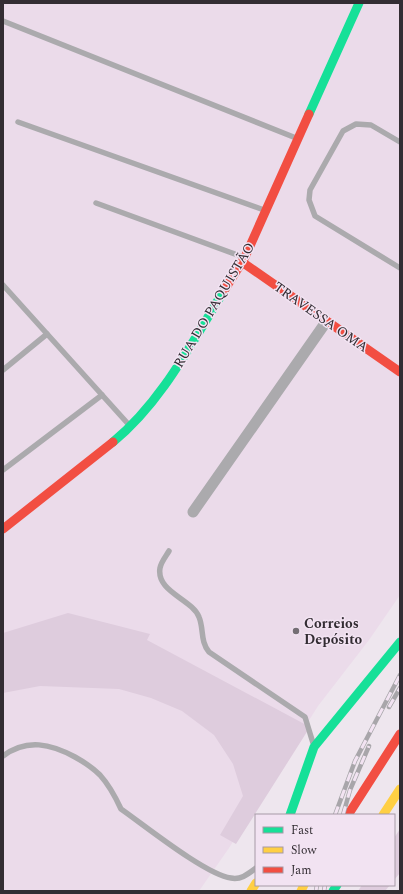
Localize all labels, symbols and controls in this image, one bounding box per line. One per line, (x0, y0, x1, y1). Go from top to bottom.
street label: RUA DO PAQUISTÃO (168, 238, 260, 372)
street label: TRAVESSA OMA (269, 276, 373, 358)
place label: Correios Depósito (304, 613, 362, 650)
marker: Correios Depósito (291, 626, 301, 636)
legend (255, 814, 395, 886)
text: Fast (291, 821, 313, 840)
text: Slow (291, 841, 317, 860)
text: Jam (291, 861, 312, 880)

